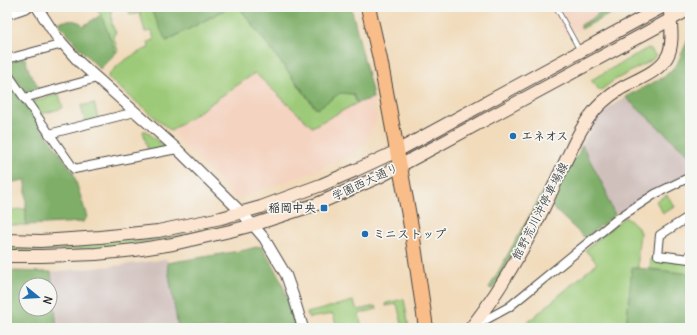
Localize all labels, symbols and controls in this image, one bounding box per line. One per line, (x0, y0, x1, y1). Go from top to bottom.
place label: エネオス (521, 128, 568, 143)
marker: エネオス (508, 131, 518, 141)
street label: 館野荒川沖停車場線 (508, 159, 571, 262)
street label: 学園西大通り (329, 160, 401, 204)
place label: 稲岡中央 (268, 200, 316, 215)
marker: 稲岡中央 (319, 203, 329, 213)
place label: ミニストップ (373, 226, 446, 241)
marker: ミニストップ (360, 229, 370, 239)
north arrow (18, 277, 58, 317)
text: N (40, 294, 55, 306)

